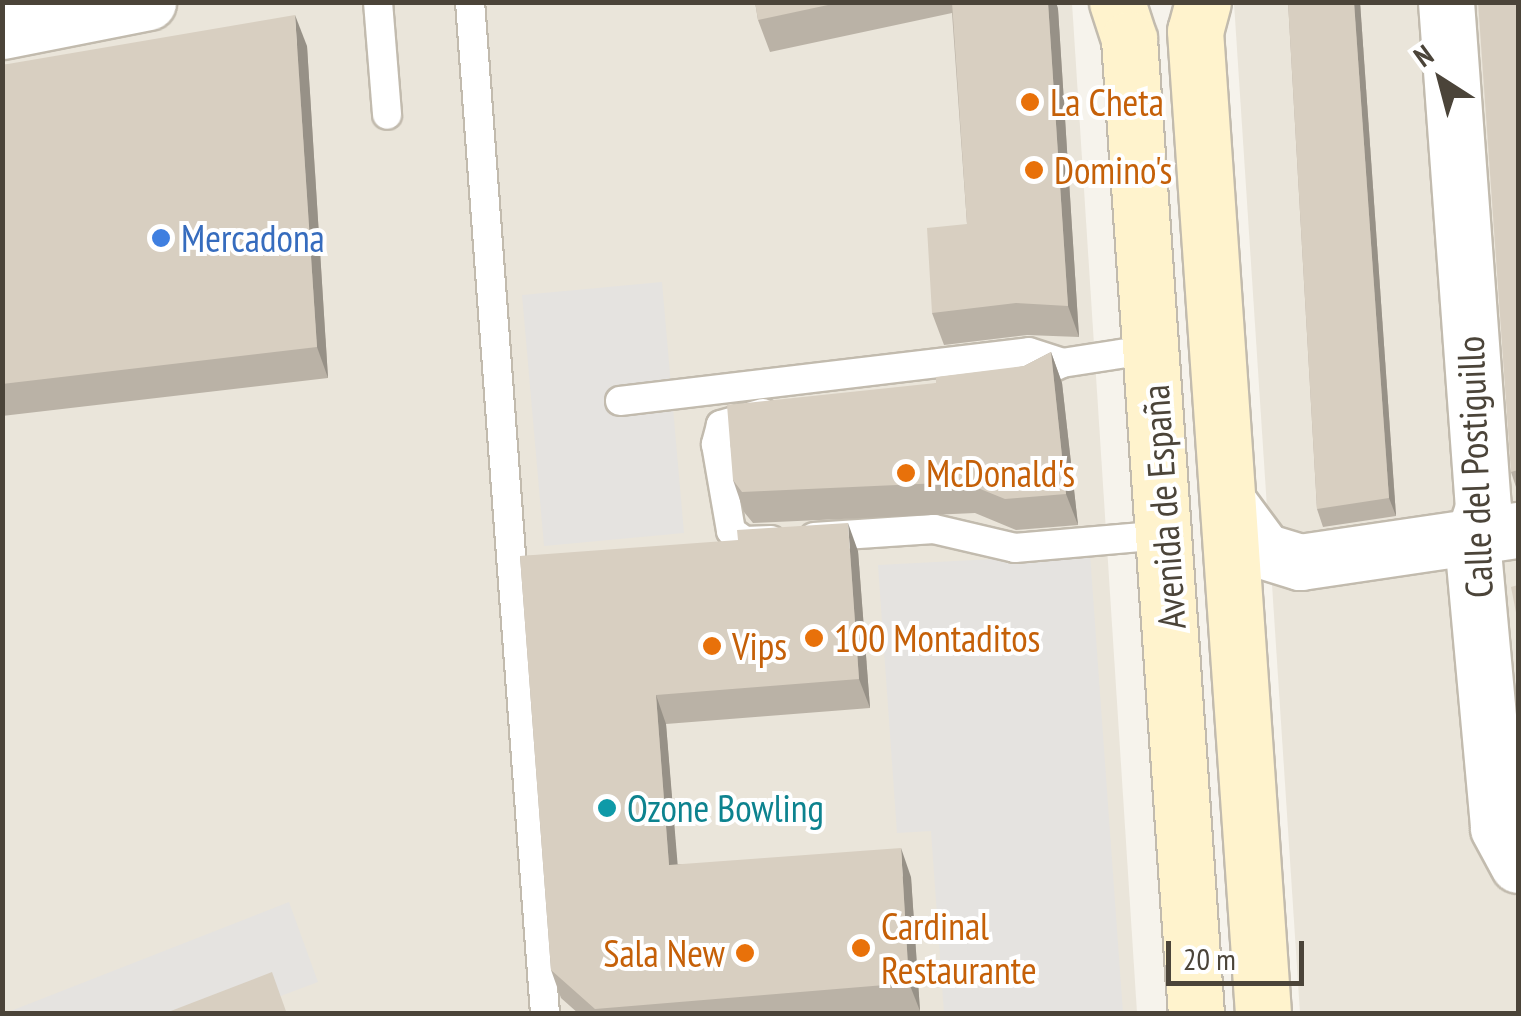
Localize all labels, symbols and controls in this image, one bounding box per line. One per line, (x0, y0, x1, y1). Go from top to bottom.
north arrow (1391, 30, 1491, 130)
text: N (1406, 36, 1440, 75)
place label: La Cheta (1050, 79, 1164, 125)
marker: La Cheta (1019, 91, 1041, 113)
place label: Domino's (1054, 147, 1172, 193)
marker: Domino's (1023, 159, 1045, 181)
place label: Mercadona (181, 215, 325, 261)
marker: Mercadona (150, 227, 172, 249)
street label: Calle del Postiguillo (1447, 335, 1501, 599)
street label: Avenida de España (1132, 383, 1194, 631)
place label: McDonald's (926, 450, 1075, 496)
marker: McDonald's (895, 462, 917, 484)
place label: 100 Montaditos (834, 615, 1040, 661)
place label: Vips (732, 623, 787, 669)
marker: 100 Montaditos (803, 627, 825, 649)
marker: Vips (701, 635, 723, 657)
place label: Ozone Bowling (627, 785, 824, 831)
marker: Ozone Bowling (596, 797, 618, 819)
place label: Cardinal Restaurante (881, 903, 1037, 992)
scale bar (1171, 921, 1308, 983)
place label: Sala New (603, 930, 725, 976)
marker: Cardinal Restaurante (850, 937, 872, 959)
text: 20 m (1183, 939, 1236, 978)
marker: Sala New (734, 942, 756, 964)

